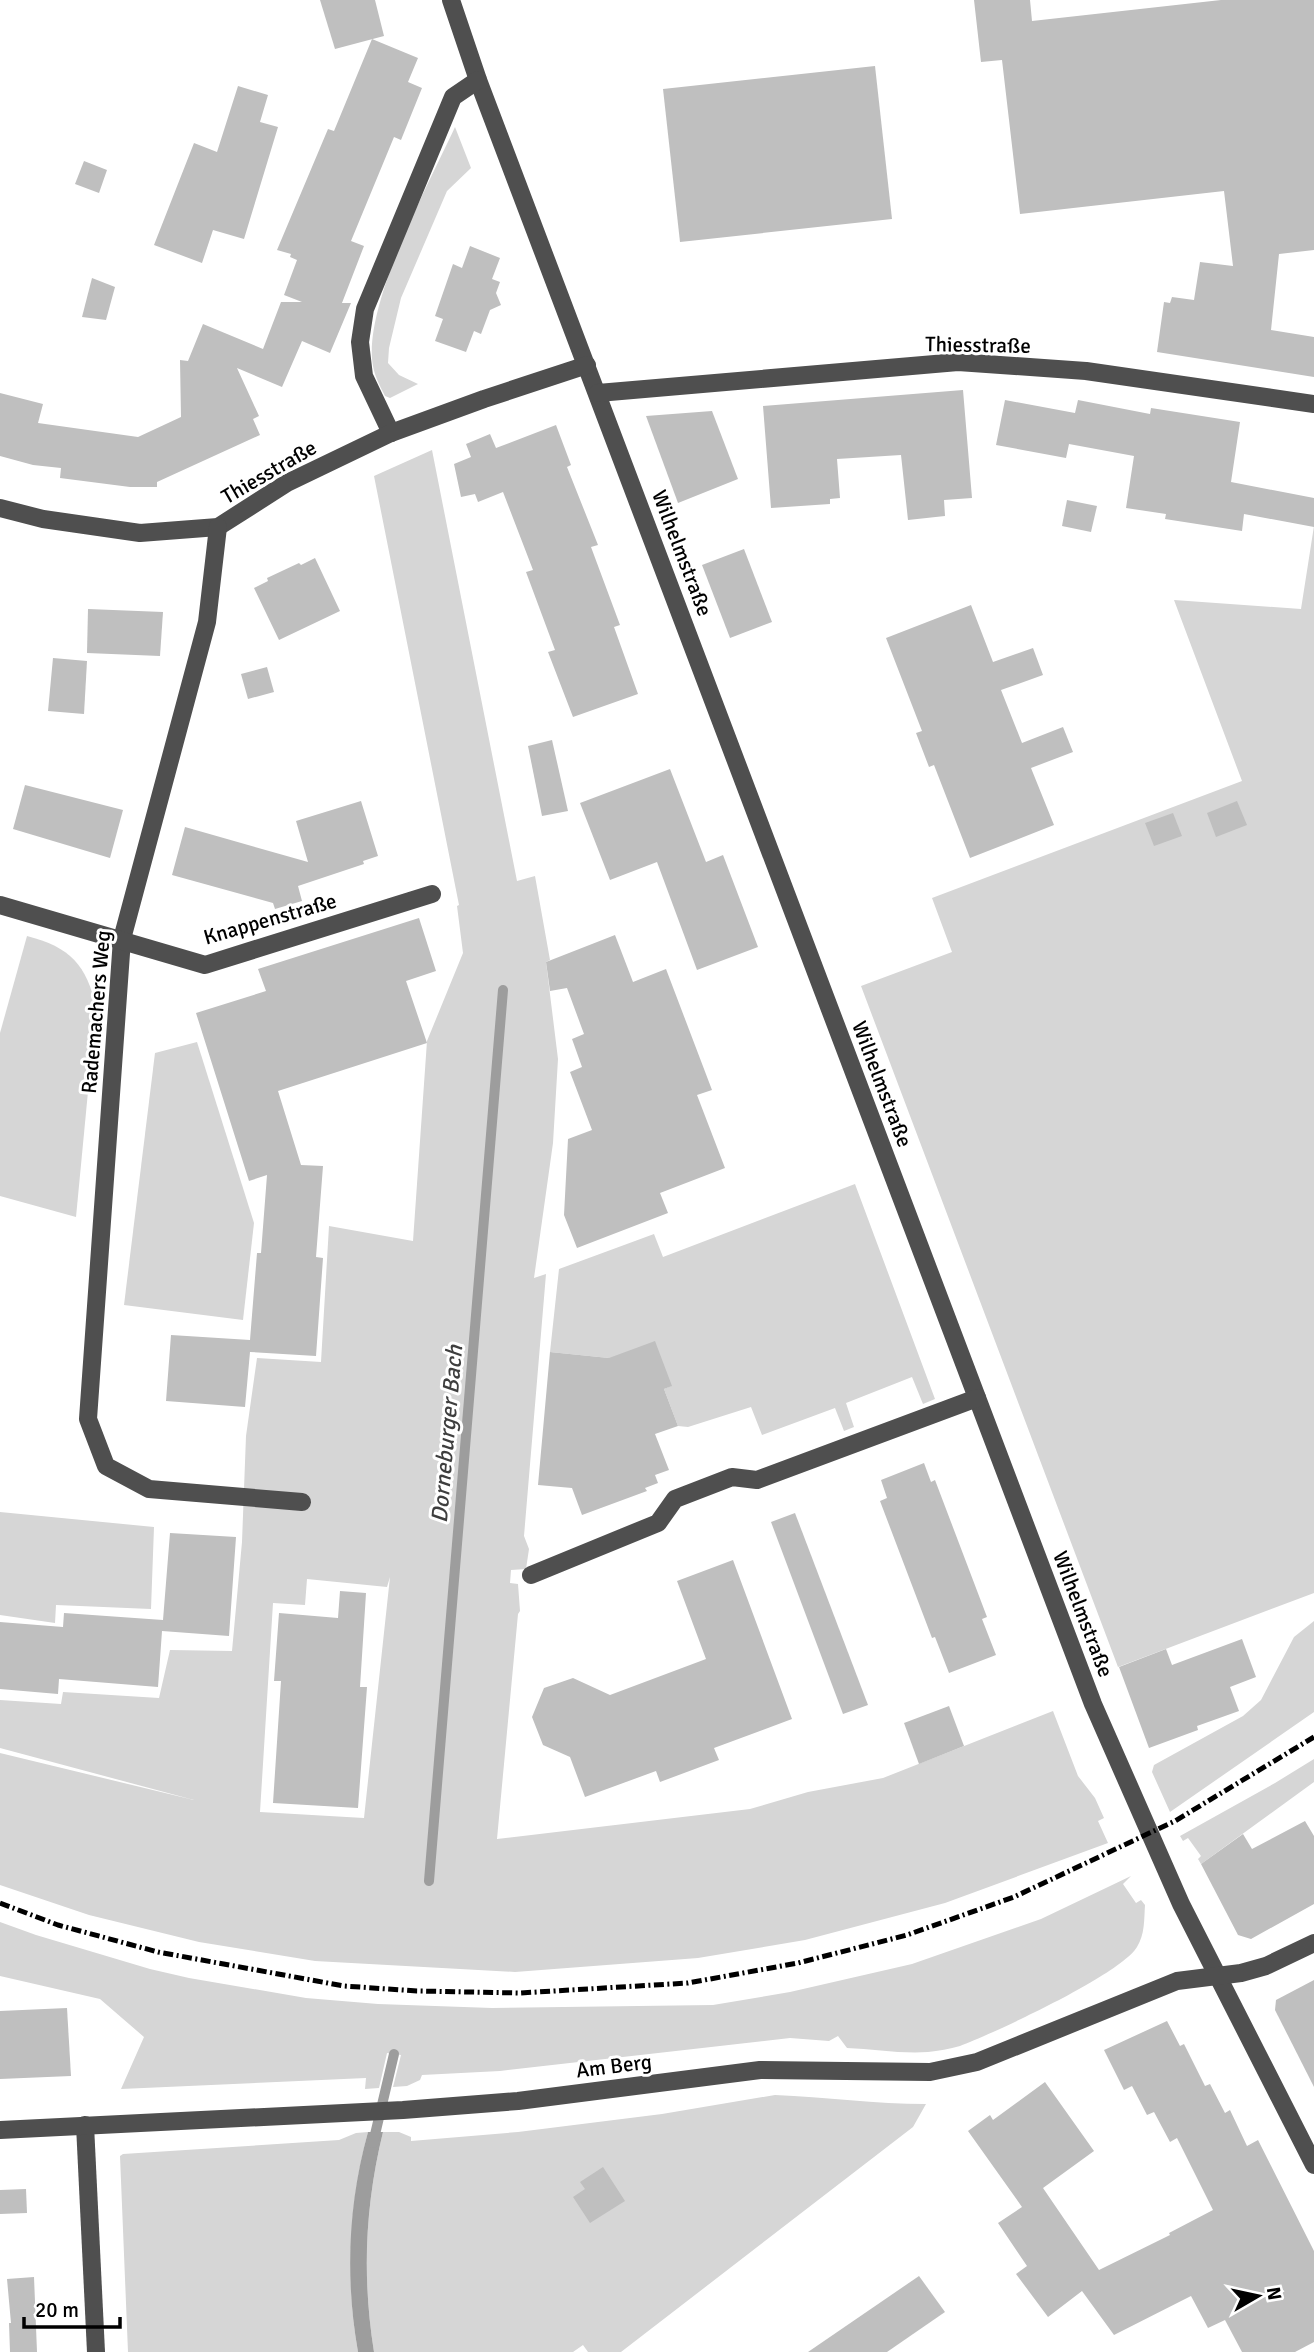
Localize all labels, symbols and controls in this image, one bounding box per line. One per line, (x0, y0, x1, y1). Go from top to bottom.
street label: Thiesstraße (925, 331, 1031, 359)
street label: Thiesstraße (217, 434, 321, 510)
street label: Wilhelmstraße (646, 486, 718, 620)
street label: Knappenstraße (200, 888, 340, 950)
street label: Rademachers Weg (76, 929, 116, 1095)
street label: Wilhelmstraße (846, 1017, 918, 1151)
water label: Dorneburger Bach (425, 1342, 469, 1524)
street label: Wilhelmstraße (1047, 1547, 1119, 1681)
street label: Am Berg (575, 2048, 653, 2084)
north arrow (1223, 2261, 1293, 2331)
text: N (1261, 2285, 1287, 2302)
scale bar (24, 2286, 121, 2330)
text: 20 m (35, 2297, 79, 2323)

